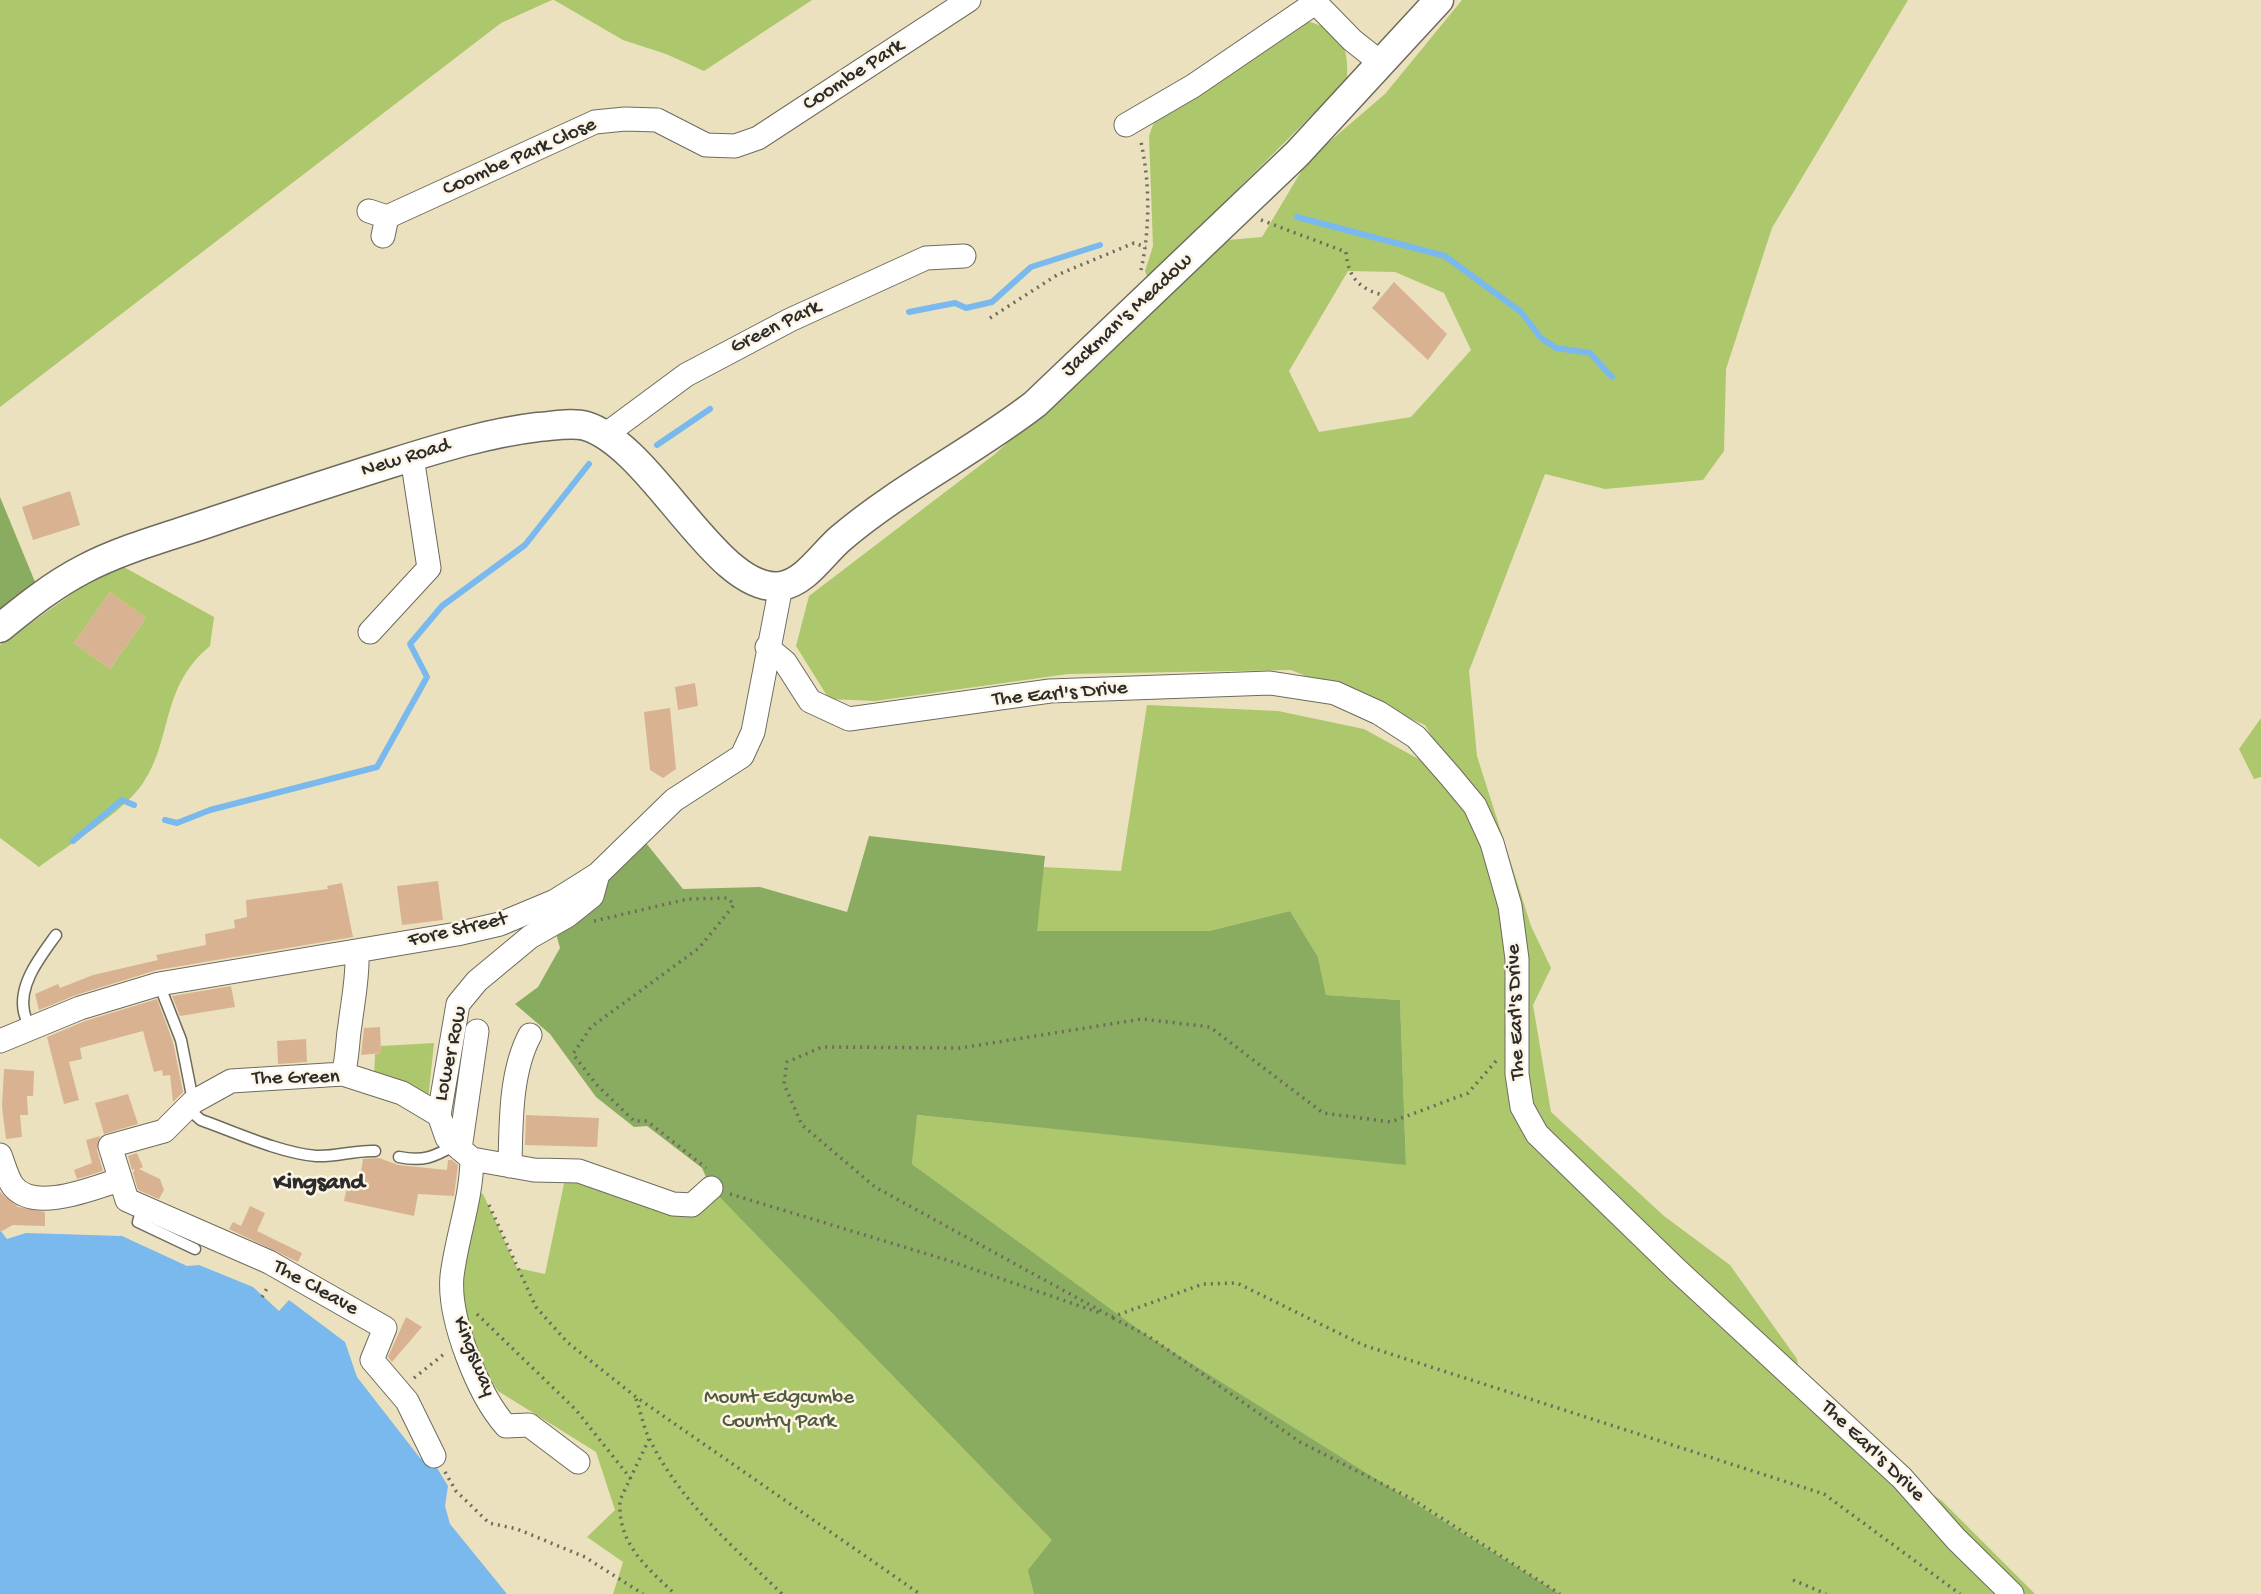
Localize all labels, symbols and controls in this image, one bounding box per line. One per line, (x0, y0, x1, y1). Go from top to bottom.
street label: Coombe Park (799, 34, 909, 118)
street label: Coombe Park Close (439, 113, 601, 203)
street label: Jackman's Meadow (1057, 249, 1199, 383)
street label: Green Park (727, 295, 825, 361)
street label: New Road (358, 434, 454, 484)
street label: The Earl's Drive (991, 677, 1129, 713)
street label: Fore Street (406, 907, 510, 955)
street label: The Earl's Drive (1502, 944, 1532, 1080)
street label: Lower Row (430, 1004, 474, 1104)
street label: The Green (252, 1066, 340, 1092)
district label: Kingsand (273, 1170, 365, 1198)
street label: The Cleave (268, 1255, 362, 1323)
street label: Kingsway (446, 1313, 500, 1401)
park label: Mount Edgcumbe Country Park (704, 1386, 854, 1436)
street label: The Earl's Drive (1814, 1396, 1930, 1508)

